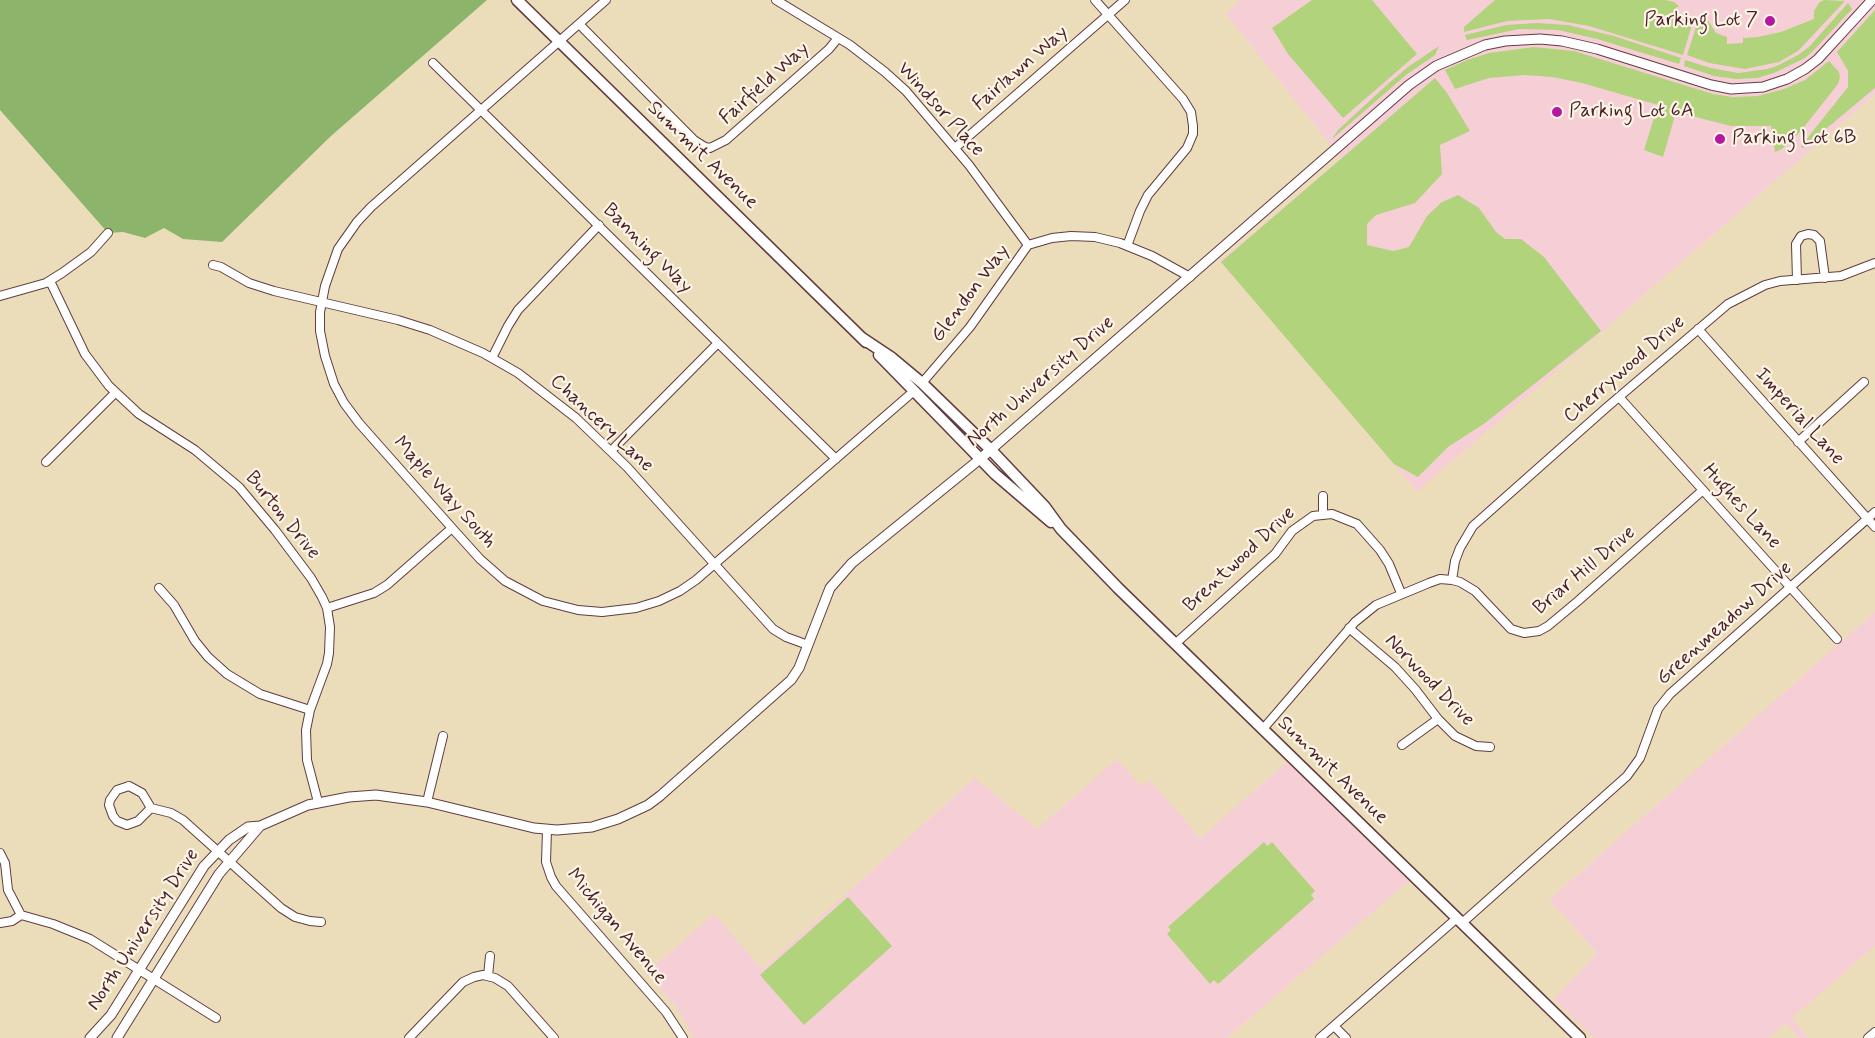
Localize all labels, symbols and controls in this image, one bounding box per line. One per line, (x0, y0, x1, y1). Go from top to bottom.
place label: Parking Lot 7 (1644, 9, 1758, 33)
marker: Parking Lot 7 (1763, 14, 1777, 28)
street label: Fairlawn Way (968, 21, 1074, 117)
street label: Fairfield Way (715, 38, 815, 130)
street label: Windsor Place (891, 58, 989, 162)
street label: Summit Avenue (641, 97, 763, 215)
place label: Parking Lot 6A (1569, 100, 1694, 124)
marker: Parking Lot 6A (1550, 105, 1564, 119)
place label: Parking Lot 6B (1732, 127, 1857, 151)
marker: Parking Lot 6B (1713, 132, 1727, 146)
street label: Banning Way (597, 199, 697, 299)
street label: Glendon Way (926, 240, 1016, 348)
street label: North University Drive (962, 311, 1120, 453)
street label: Cherrywood Drive (1559, 311, 1691, 429)
street label: Imperial Lane (1749, 363, 1849, 471)
street label: Chancery Lane (544, 370, 658, 478)
street label: Maple Way South (387, 432, 501, 554)
street label: Hughes Lane (1696, 459, 1786, 555)
street label: Burton Drive (239, 467, 325, 565)
street label: Brentwood Drive (1179, 502, 1301, 618)
street label: Briar Hill Drive (1529, 521, 1641, 621)
street label: Greenmeadow Drive (1652, 557, 1798, 691)
street label: Norwood Drive (1379, 630, 1479, 732)
street label: Summit Avenue (1271, 712, 1393, 830)
street label: North University Drive (83, 845, 205, 1015)
street label: Michigan Avenue (561, 864, 671, 990)

